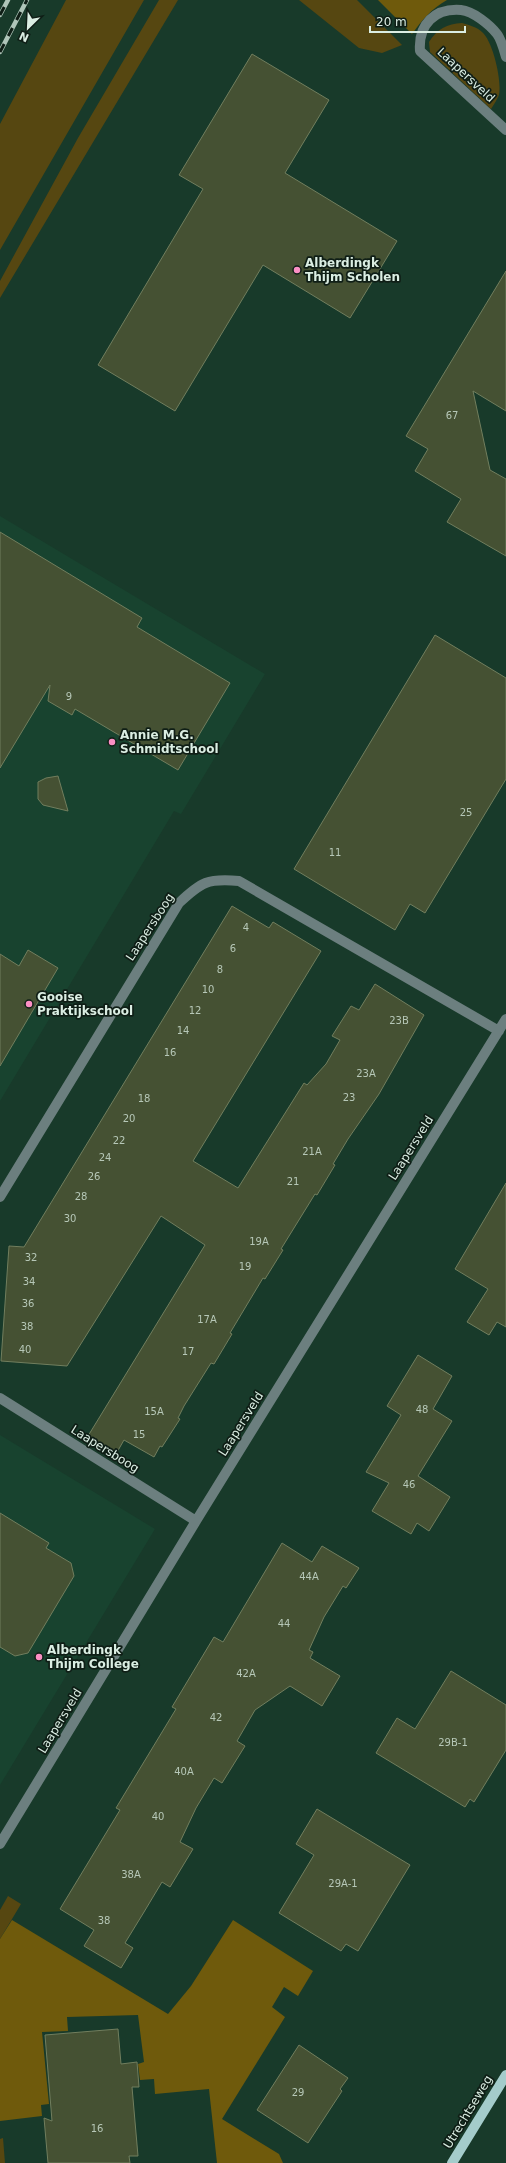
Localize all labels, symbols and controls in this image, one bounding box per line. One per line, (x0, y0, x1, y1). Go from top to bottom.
north arrow (8, 8, 48, 48)
scale bar (370, 8, 465, 34)
text: 20 m (376, 15, 407, 29)
text: N (17, 29, 31, 44)
street label: Laapersveld (435, 45, 497, 105)
place label: Alberdingk Thijm Scholen (305, 256, 400, 284)
marker: Alberdingk Thijm Scholen (292, 265, 302, 275)
house number: 67 (446, 410, 458, 421)
house number: 9 (66, 691, 72, 702)
place label: Annie M.G. Schmidtschool (120, 728, 219, 756)
marker: Annie M.G. Schmidtschool (107, 737, 117, 747)
house number: 25 (460, 807, 472, 818)
house number: 11 (329, 847, 341, 858)
street label: Laapersboog (123, 891, 177, 963)
house number: 4 (243, 922, 249, 933)
house number: 6 (230, 943, 236, 954)
house number: 8 (217, 964, 223, 975)
house number: 10 (202, 984, 214, 995)
place label: Gooise Praktijkschool (37, 990, 133, 1018)
marker: Gooise Praktijkschool (24, 999, 34, 1009)
house number: 12 (189, 1005, 201, 1016)
house number: 23B (389, 1015, 409, 1026)
house number: 14 (177, 1025, 189, 1036)
house number: 16 (164, 1047, 176, 1058)
house number: 23A (356, 1068, 376, 1079)
house number: 23 (343, 1092, 355, 1103)
house number: 18 (138, 1093, 150, 1104)
house number: 20 (123, 1113, 135, 1124)
street label: Laapersveld (386, 1113, 436, 1183)
house number: 22 (113, 1135, 125, 1146)
house number: 21A (302, 1146, 322, 1157)
house number: 24 (99, 1152, 111, 1163)
house number: 26 (88, 1171, 100, 1182)
house number: 21 (287, 1176, 299, 1187)
house number: 28 (75, 1191, 87, 1202)
house number: 30 (64, 1213, 76, 1224)
house number: 19A (249, 1236, 269, 1247)
house number: 32 (25, 1252, 37, 1263)
house number: 19 (239, 1261, 251, 1272)
house number: 34 (23, 1276, 35, 1287)
house number: 36 (22, 1298, 34, 1309)
house number: 17A (197, 1314, 217, 1325)
house number: 38 (21, 1321, 33, 1332)
house number: 40 (19, 1344, 31, 1355)
house number: 17 (182, 1346, 194, 1357)
street label: Laapersveld (216, 1389, 266, 1459)
house number: 48 (416, 1404, 428, 1415)
house number: 15A (144, 1406, 164, 1417)
street label: Laapersboog (68, 1423, 142, 1475)
house number: 15 (133, 1429, 145, 1440)
house number: 46 (403, 1479, 415, 1490)
house number: 44A (299, 1571, 319, 1582)
house number: 44 (278, 1618, 290, 1629)
place label: Alberdingk Thijm College (47, 1643, 139, 1671)
marker: Alberdingk Thijm College (34, 1652, 44, 1662)
house number: 42A (236, 1668, 256, 1679)
street label: Laapersveld (35, 1686, 85, 1756)
house number: 42 (210, 1712, 222, 1723)
house number: 29B-1 (438, 1737, 468, 1748)
house number: 40A (174, 1766, 194, 1777)
house number: 40 (152, 1811, 164, 1822)
house number: 38A (121, 1869, 141, 1880)
house number: 29A-1 (328, 1878, 358, 1889)
house number: 38 (98, 1915, 110, 1926)
street label: Utrechtseweg (441, 2073, 495, 2151)
house number: 29 (292, 2087, 304, 2098)
house number: 16 (91, 2123, 103, 2134)

